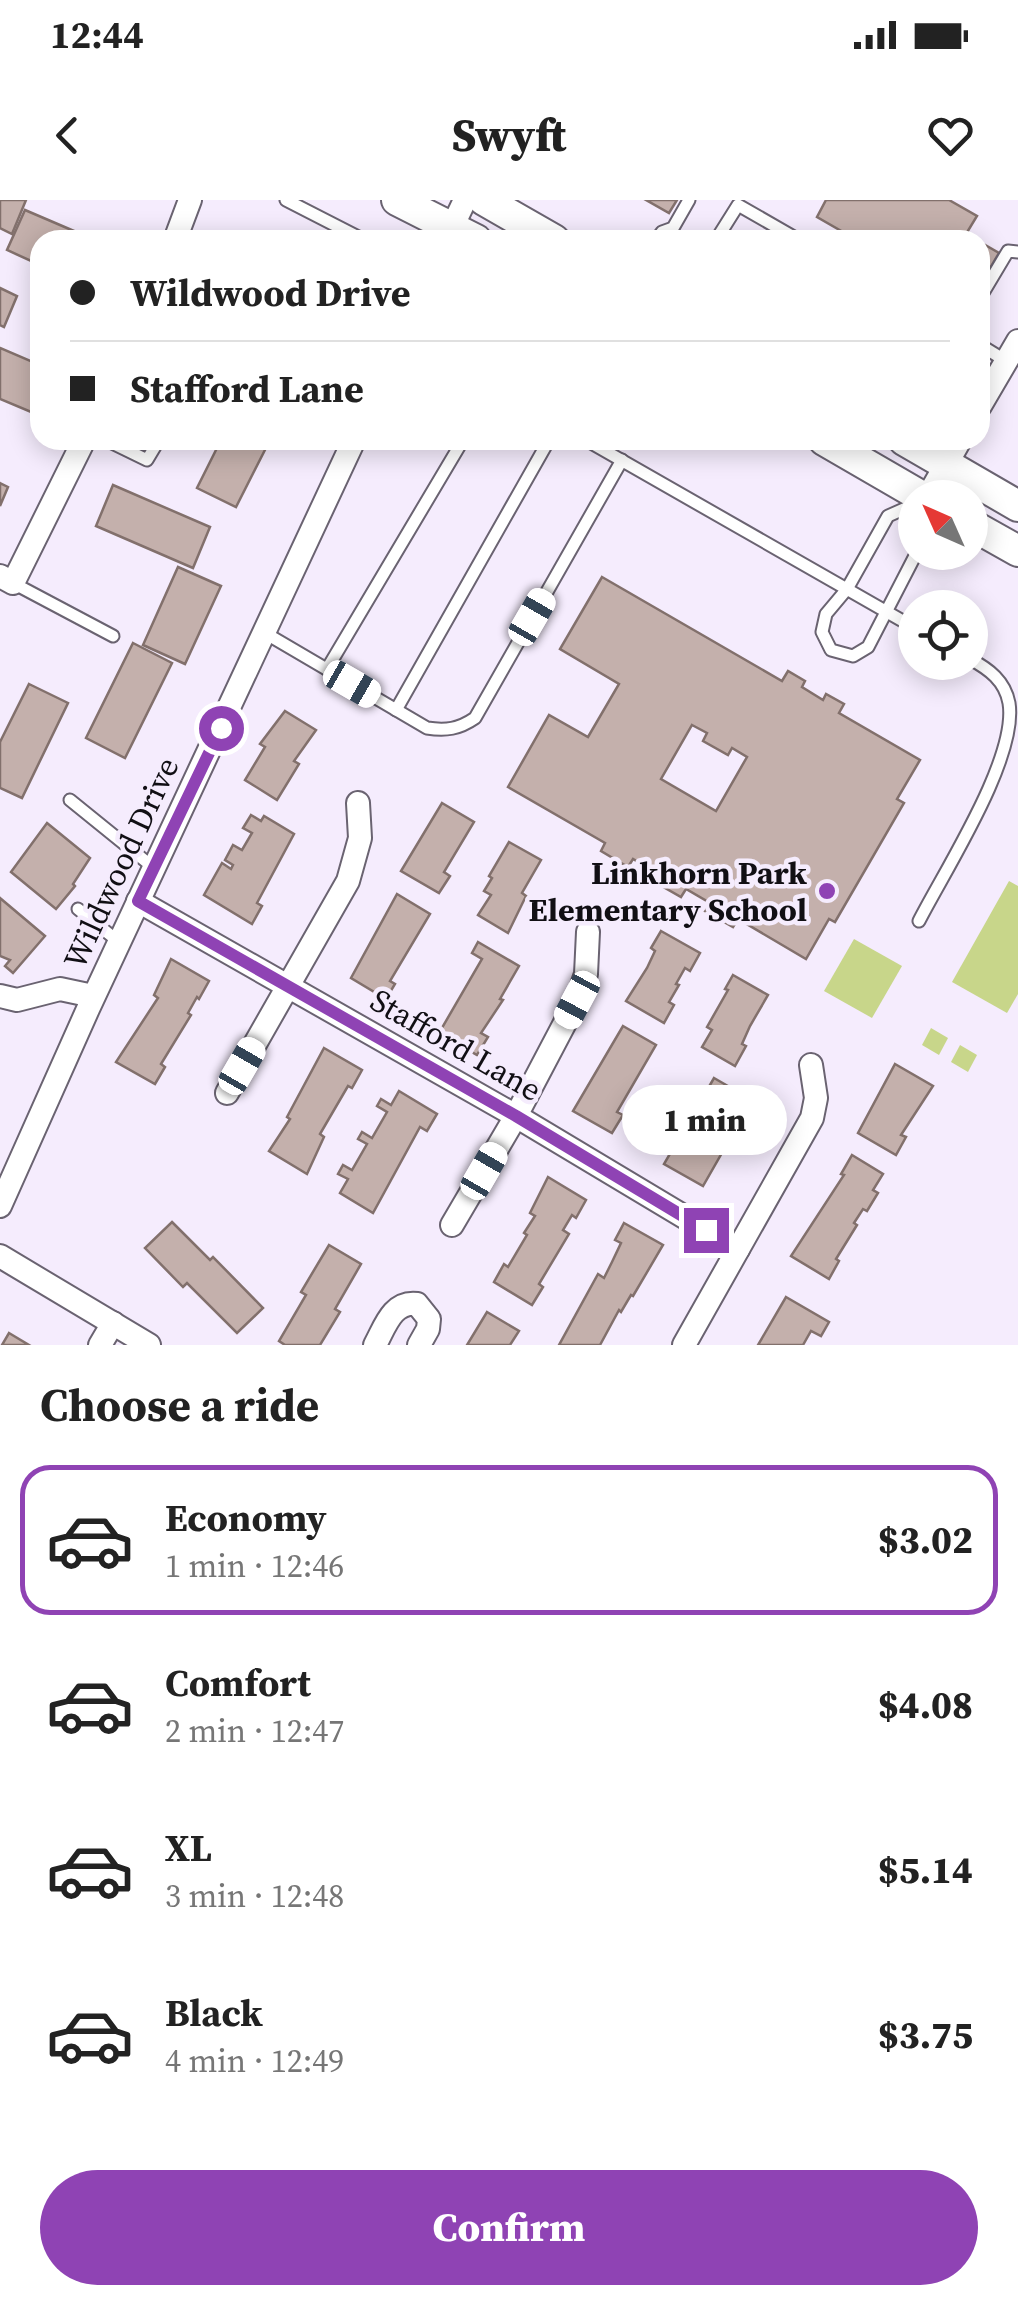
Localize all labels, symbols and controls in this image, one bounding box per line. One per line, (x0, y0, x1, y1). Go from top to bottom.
text: 12:44 (50, 9, 144, 61)
text: Swyft (452, 104, 566, 166)
icon: back (40, 108, 95, 163)
icon: heart (923, 108, 978, 163)
text: Wildwood Drive (130, 267, 411, 319)
text: Stafford Lane (130, 363, 364, 415)
north arrow (898, 480, 988, 570)
map controls (898, 480, 988, 680)
car (504, 584, 560, 650)
button: locate (898, 590, 988, 680)
car (319, 656, 385, 712)
route start (199, 706, 244, 751)
street label: Wildwood Drive (53, 750, 189, 976)
place label: Linkhorn Park Elementary School (529, 851, 808, 932)
marker: Linkhorn Park Elementary School (816, 880, 838, 902)
car (550, 966, 604, 1034)
street label: Stafford Lane (362, 978, 550, 1112)
car (214, 1033, 270, 1099)
callout: 1 min (624, 1085, 788, 1155)
text: 1 min (663, 1098, 746, 1142)
car (456, 1138, 512, 1204)
route end (684, 1208, 729, 1253)
text: Choose a ride (40, 1374, 319, 1436)
text: Economy (165, 1492, 327, 1544)
icon: car (45, 1495, 135, 1585)
text: $3.02 (878, 1514, 973, 1566)
text: 1 min · 12:46 (165, 1544, 344, 1588)
text: Comfort (165, 1657, 311, 1709)
icon: car (45, 1660, 135, 1750)
text: $4.08 (878, 1679, 973, 1731)
text: 2 min · 12:47 (165, 1709, 344, 1753)
text: XL (165, 1822, 212, 1874)
icon: car (45, 1825, 135, 1915)
text: $5.14 (878, 1844, 973, 1896)
text: 3 min · 12:48 (165, 1874, 344, 1918)
text: Black (165, 1987, 263, 2039)
icon: car (45, 1990, 135, 2080)
text: $3.75 (878, 2009, 973, 2061)
text: 4 min · 12:49 (165, 2039, 344, 2083)
button: Confirm (40, 2170, 978, 2285)

